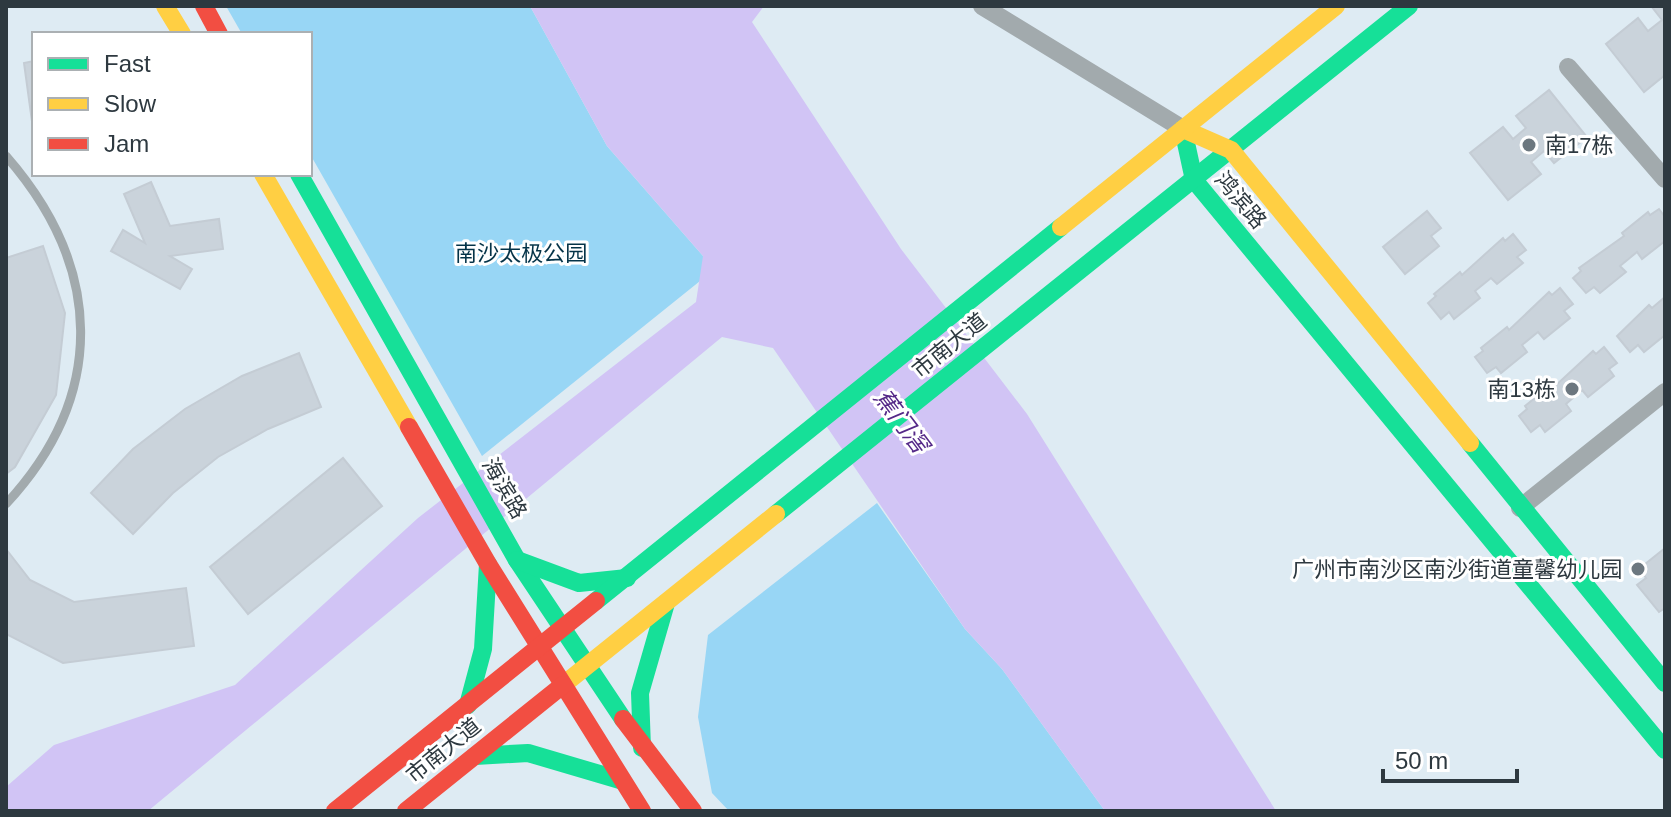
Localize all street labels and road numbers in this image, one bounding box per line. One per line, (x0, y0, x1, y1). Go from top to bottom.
street label: 鸿滨路 (1210, 167, 1271, 234)
street label: 市南大道 (907, 308, 991, 383)
street label: 海滨路 (477, 453, 532, 523)
street label: 市南大道 (401, 713, 485, 788)

